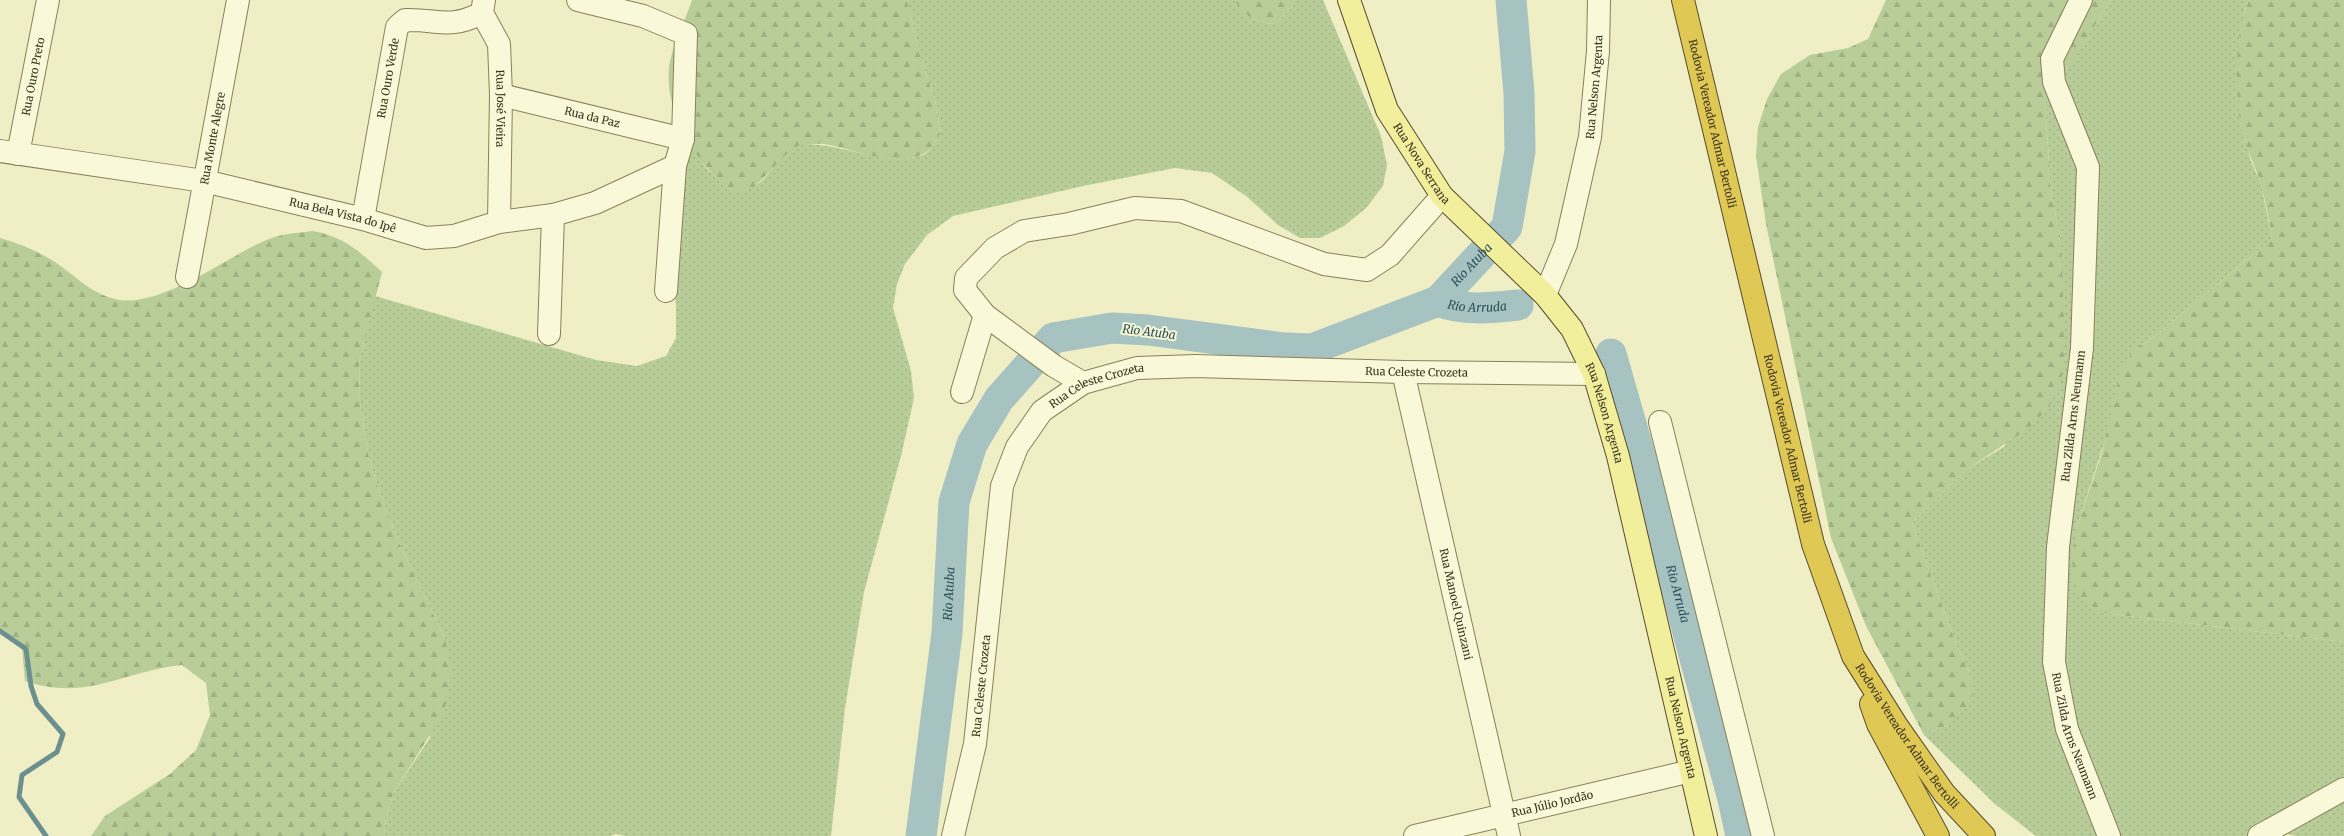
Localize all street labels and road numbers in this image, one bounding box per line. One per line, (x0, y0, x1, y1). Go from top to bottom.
street label: Rua Nelson Argenta (1583, 35, 1605, 140)
street label: Rua Ouro Preto (19, 36, 48, 117)
street label: Rua Ouro Verde (374, 37, 402, 119)
street label: Rodovia Vereador Admar Bertolli (1686, 38, 1740, 210)
street label: Rua José Vieira (493, 69, 508, 148)
street label: Rua Monte Alegre (197, 91, 228, 186)
street label: Rua da Paz (563, 104, 622, 131)
street label: Rua Nova Serrana (1390, 120, 1453, 207)
street label: Rua Bela Vista do Ipê (288, 195, 398, 236)
street label: Rua Zilda Arns Neumann (2058, 349, 2088, 483)
street label: Rodovia Vereador Admar Bertolli (1761, 353, 1815, 525)
street label: Rua Nelson Argenta (1582, 360, 1626, 464)
street label: Rua Celeste Crozeta (1046, 361, 1144, 411)
street label: Rua Celeste Crozeta (1365, 364, 1468, 380)
street label: Rua Manoel Quinzani (1436, 547, 1476, 662)
street label: Rua Celeste Crozeta (969, 634, 993, 738)
street label: Rodovia Vereador Admar Bertolli (1852, 661, 1962, 812)
street label: Rua Zilda Arns Neumann (2049, 671, 2101, 802)
street label: Rua Nelson Argenta (1662, 675, 1700, 780)
street label: Rua Júlio Jordão (1510, 787, 1595, 820)

